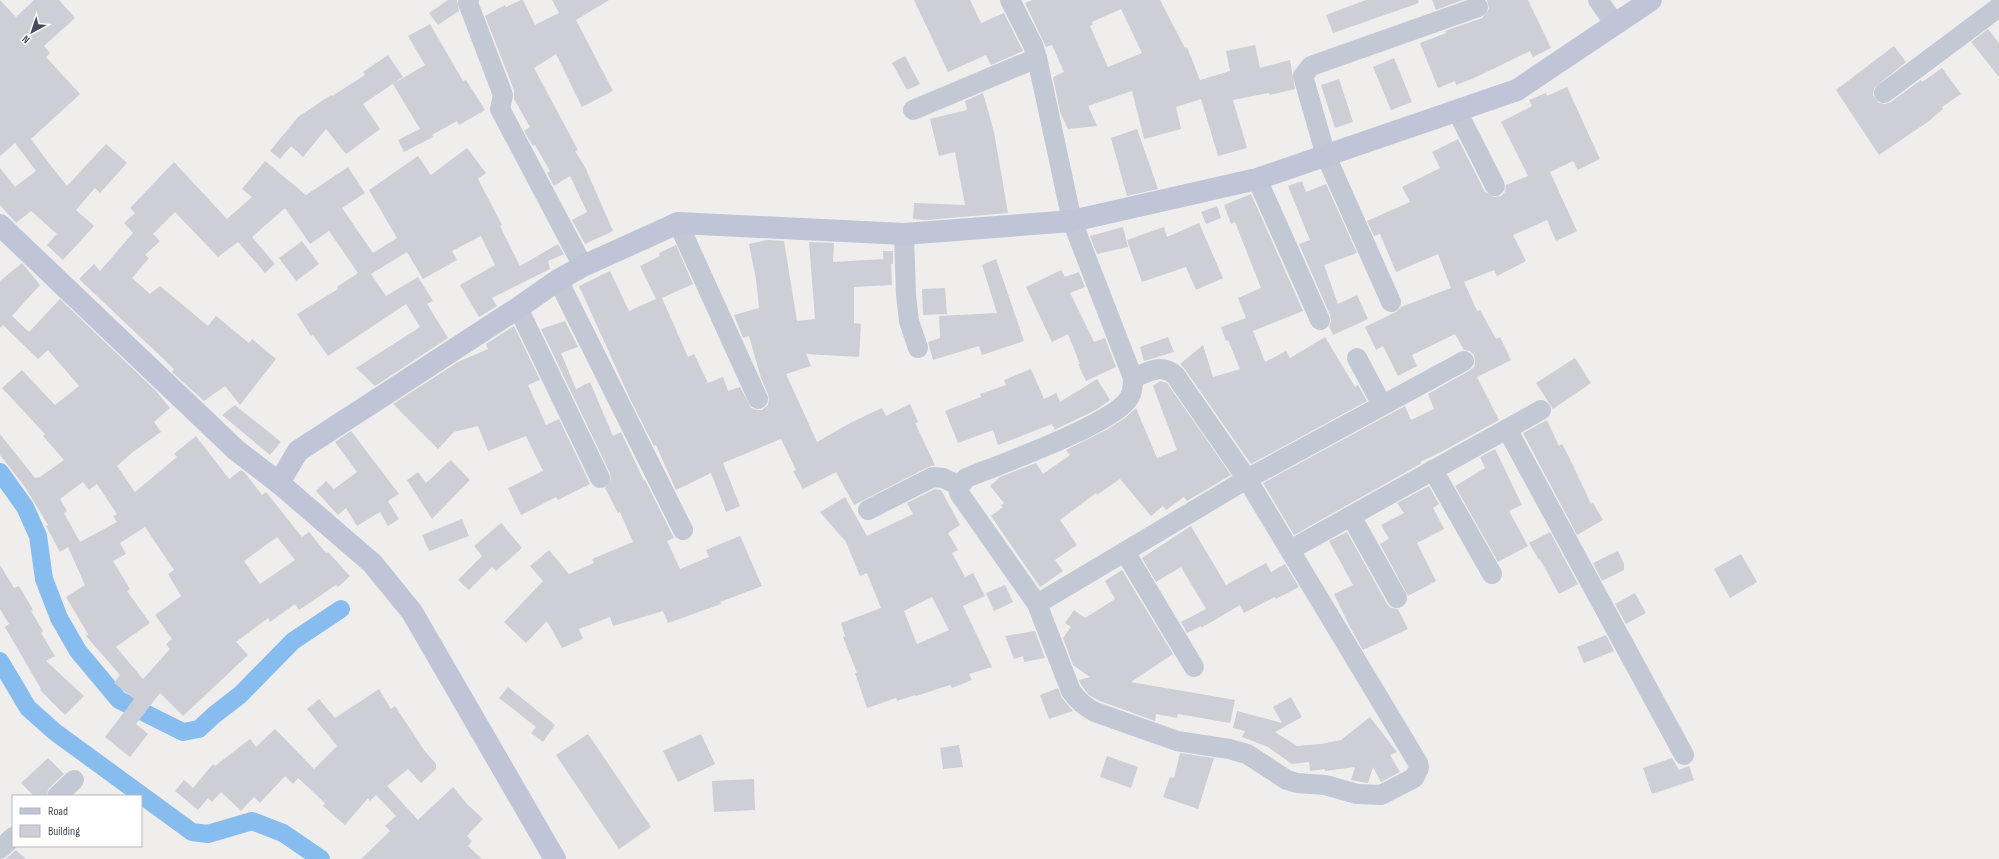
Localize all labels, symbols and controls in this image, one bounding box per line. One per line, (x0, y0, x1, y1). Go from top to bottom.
north arrow (12, 12, 52, 52)
text: N (19, 32, 32, 46)
legend (12, 795, 142, 847)
text: Road (48, 804, 68, 819)
text: Building (48, 824, 80, 839)

